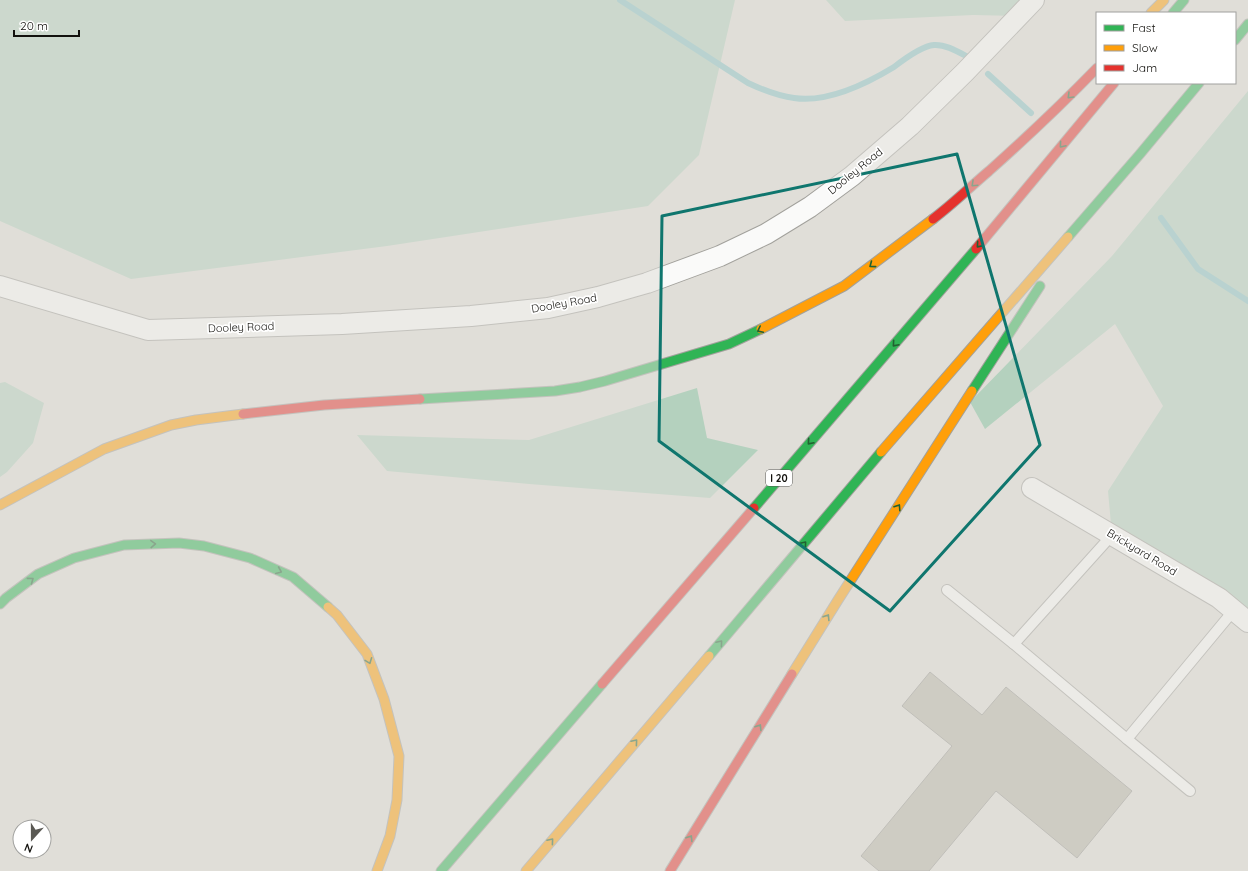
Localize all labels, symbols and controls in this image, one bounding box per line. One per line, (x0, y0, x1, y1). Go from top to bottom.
scale bar (14, 12, 79, 38)
legend (1096, 12, 1236, 84)
text: 20 m (20, 18, 48, 33)
text: Fast (1132, 20, 1156, 35)
text: Slow (1132, 40, 1158, 55)
text: Jam (1132, 60, 1157, 75)
one-way arrow (1067, 91, 1075, 99)
one-way arrow (1060, 140, 1067, 148)
street label: Dooley Road (825, 145, 885, 197)
one-way arrow (971, 179, 978, 186)
one-way arrow (977, 241, 984, 248)
one-way arrow (870, 260, 877, 267)
street label: Dooley Road (530, 290, 598, 316)
street label: Dooley Road (208, 319, 274, 335)
one-way arrow (757, 325, 764, 333)
one-way arrow (892, 339, 899, 347)
one-way arrow (807, 438, 814, 445)
road number: I 20 (766, 470, 792, 486)
one-way arrow (893, 505, 900, 512)
street label: Brickyard Road (1104, 526, 1180, 578)
one-way arrow (150, 540, 156, 548)
one-way arrow (799, 541, 806, 548)
one-way arrow (275, 566, 282, 574)
one-way arrow (26, 578, 33, 585)
one-way arrow (823, 614, 830, 621)
one-way arrow (715, 640, 722, 648)
one-way arrow (365, 657, 373, 664)
one-way arrow (754, 724, 762, 731)
one-way arrow (631, 739, 638, 747)
north arrow (12, 819, 52, 859)
one-way arrow (686, 835, 693, 842)
one-way arrow (547, 839, 554, 846)
text: N (22, 840, 35, 856)

